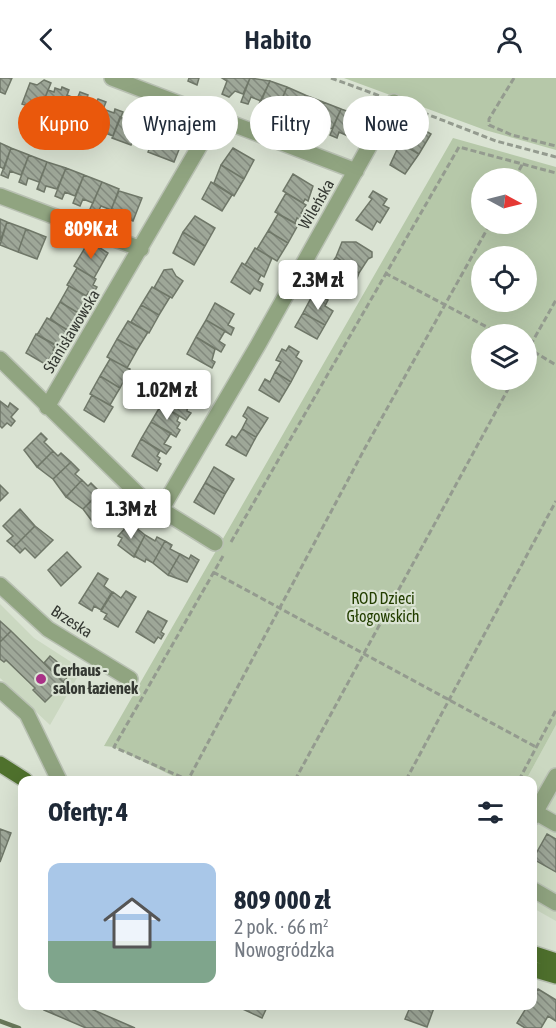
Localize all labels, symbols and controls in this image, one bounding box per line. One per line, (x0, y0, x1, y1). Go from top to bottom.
icon: back (30, 23, 63, 56)
icon: person (493, 23, 526, 56)
text: Habito (244, 24, 312, 55)
chip: Kupno (18, 96, 110, 150)
chip: Wynajem (122, 96, 238, 150)
chip: Filtry (250, 96, 331, 150)
chip: Nowe (343, 96, 429, 150)
north arrow (471, 168, 537, 234)
map controls (471, 168, 537, 390)
street label: Wileńska (295, 176, 337, 232)
pin: 809K zł (36, 209, 146, 260)
text: 809K zł (64, 217, 118, 240)
button: locate (471, 246, 537, 312)
pin: 2.3M zł (263, 260, 373, 311)
text: 2.3M zł (293, 268, 344, 291)
street label: Stanisławowska (39, 286, 103, 376)
button: layers (471, 324, 537, 390)
pin: 1.02M zł (105, 370, 229, 421)
text: 1.02M zł (137, 378, 197, 401)
pin: 1.3M zł (76, 489, 186, 540)
text: 1.3M zł (106, 497, 157, 520)
park label: ROD Dzieci Głogowskich (346, 589, 420, 626)
street label: Brzeska (48, 601, 96, 641)
place label: Cerhaus - salon łazienek (53, 661, 139, 697)
marker: Cerhaus - salon łazienek (34, 672, 48, 686)
icon: filters (474, 796, 507, 829)
text: Oferty: 4 (48, 797, 128, 827)
text: 809 000 zł (234, 885, 331, 915)
icon: home (96, 887, 168, 959)
text: 2 pok. · 66 m² (234, 915, 329, 938)
text: Nowogródzka (234, 938, 335, 961)

